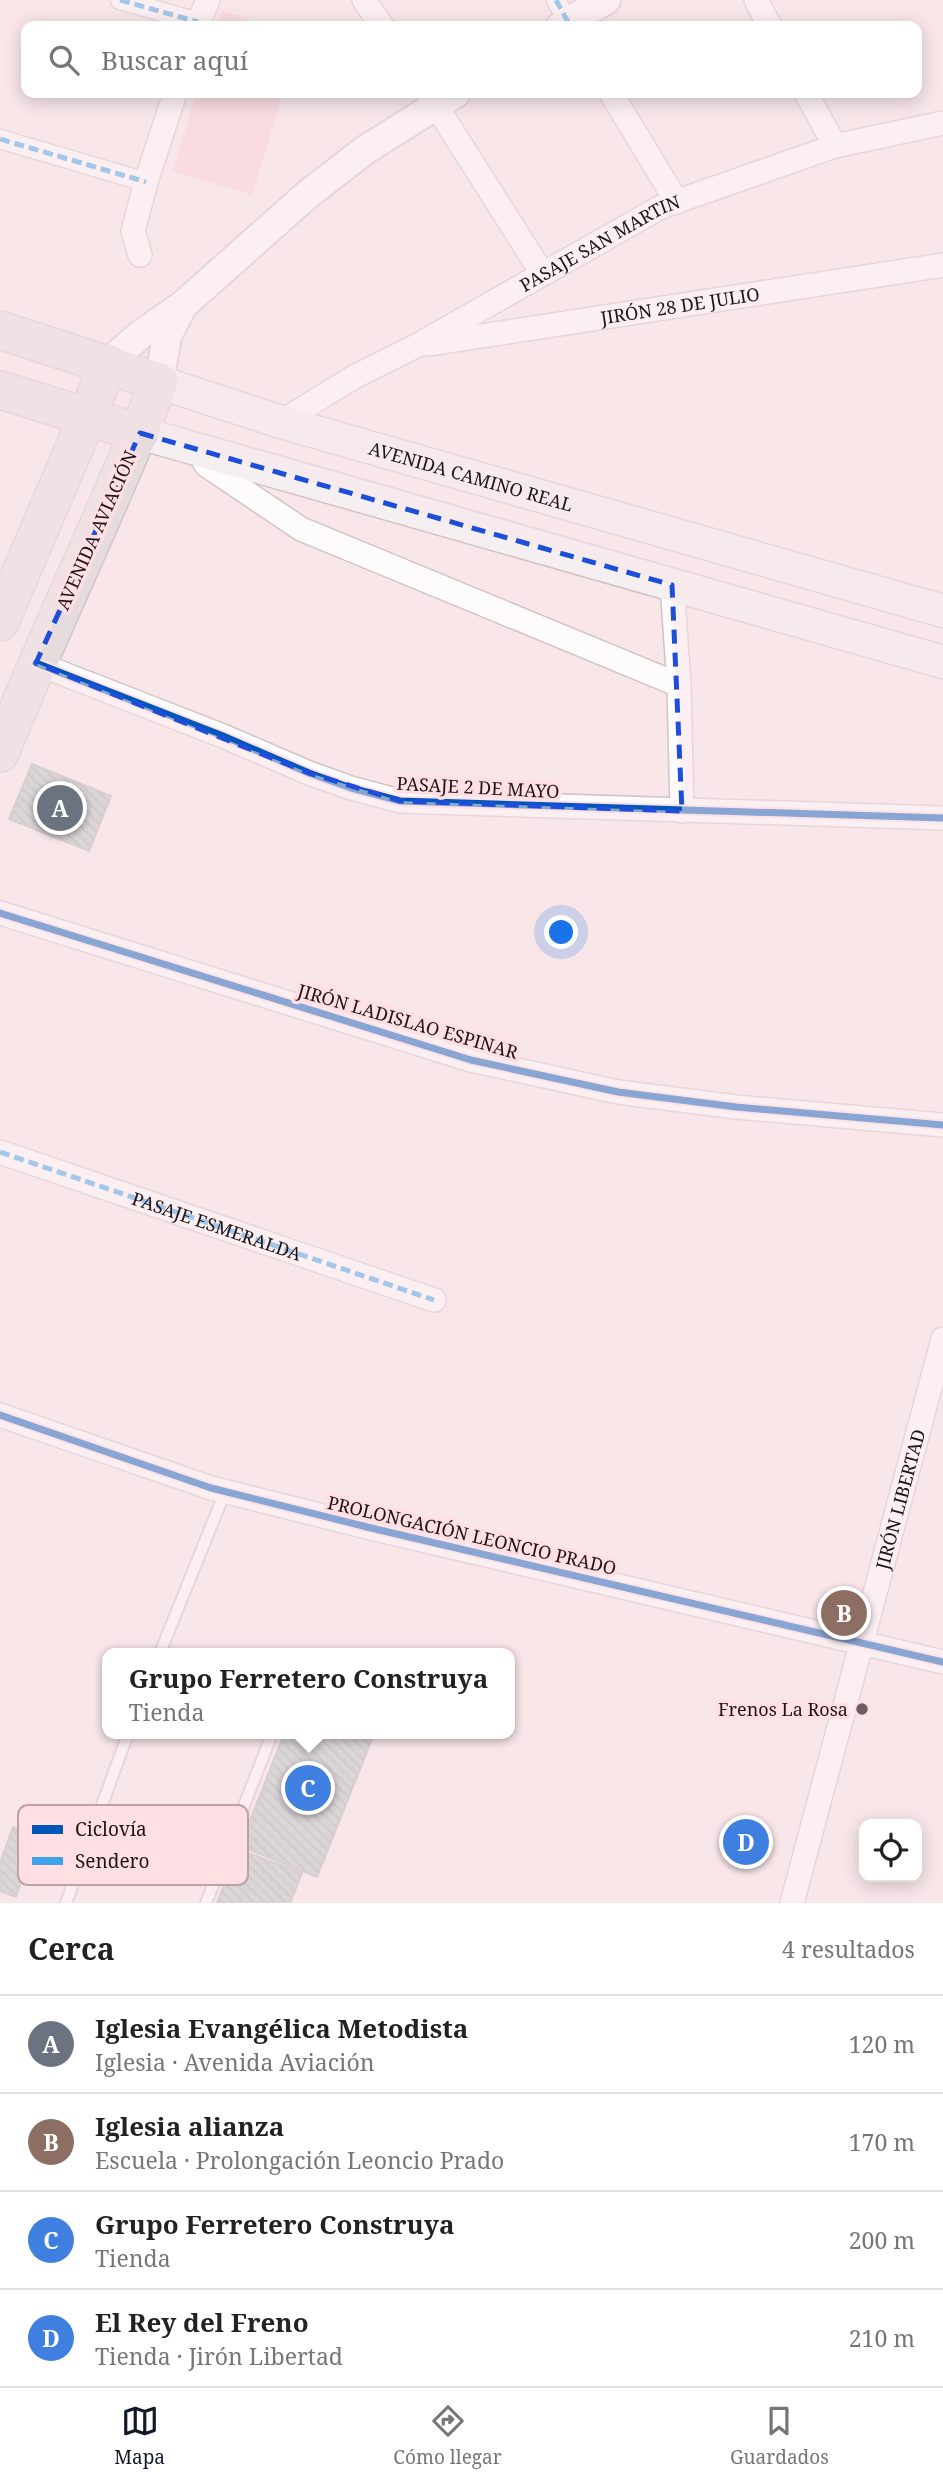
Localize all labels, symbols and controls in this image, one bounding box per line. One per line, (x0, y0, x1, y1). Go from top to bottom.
search box (21, 21, 922, 98)
icon: search (45, 41, 83, 79)
text: Buscar aquí (101, 42, 248, 78)
street label: PASAJE SAN MARTIN (515, 189, 683, 297)
street label: JIRÓN 28 DE JULIO (598, 281, 761, 330)
street label: AVENIDA CAMINO REAL (366, 436, 576, 517)
street label: AVENIDA AVIACIÓN (50, 446, 142, 614)
street label: PASAJE 2 DE MAYO (396, 771, 560, 803)
pin: A (37, 782, 83, 834)
your location (544, 915, 578, 949)
street label: JIRÓN LADISLAO ESPINAR (294, 978, 521, 1064)
street label: PASAJE ESMERALDA (129, 1186, 305, 1266)
street label: JIRÓN LIBERTAD (870, 1426, 930, 1573)
street label: PROLONGACIÓN LEONCIO PRADO (325, 1490, 619, 1580)
pin: B (821, 1587, 867, 1639)
popup (102, 1648, 515, 1739)
text: Grupo Ferretero Construya (129, 1660, 488, 1696)
text: Tienda (129, 1696, 204, 1728)
place label: Frenos La Rosa (718, 1697, 848, 1721)
marker: Frenos La Rosa (854, 1701, 870, 1717)
pin: C (285, 1762, 331, 1814)
legend (18, 1805, 248, 1885)
text: Ciclovía (75, 1816, 147, 1842)
pin: D (723, 1816, 769, 1868)
map controls (859, 1819, 922, 1882)
button: locate (859, 1819, 922, 1882)
text: Sendero (75, 1848, 150, 1874)
text: Cerca (28, 1928, 115, 1969)
text: 4 resultados (782, 1933, 915, 1965)
text: Iglesia Evangélica Metodista (95, 2010, 468, 2046)
text: A (42, 2028, 60, 2060)
text: 120 m (849, 2028, 915, 2060)
text: Iglesia · Avenida Aviación (95, 2046, 375, 2078)
text: Iglesia alianza (95, 2108, 284, 2144)
text: B (43, 2126, 59, 2158)
text: 170 m (849, 2126, 915, 2158)
text: Escuela · Prolongación Leoncio Prado (95, 2144, 504, 2176)
text: Grupo Ferretero Construya (95, 2206, 455, 2242)
text: C (43, 2224, 59, 2256)
text: 200 m (849, 2224, 915, 2256)
text: Tienda (95, 2242, 171, 2274)
text: El Rey del Freno (95, 2304, 309, 2340)
text: D (42, 2322, 60, 2354)
text: 210 m (849, 2322, 915, 2354)
text: Tienda · Jirón Libertad (95, 2340, 343, 2372)
tab: Mapa (114, 2402, 165, 2470)
tab: Cómo llegar (393, 2402, 502, 2470)
tab: Guardados (730, 2402, 829, 2470)

